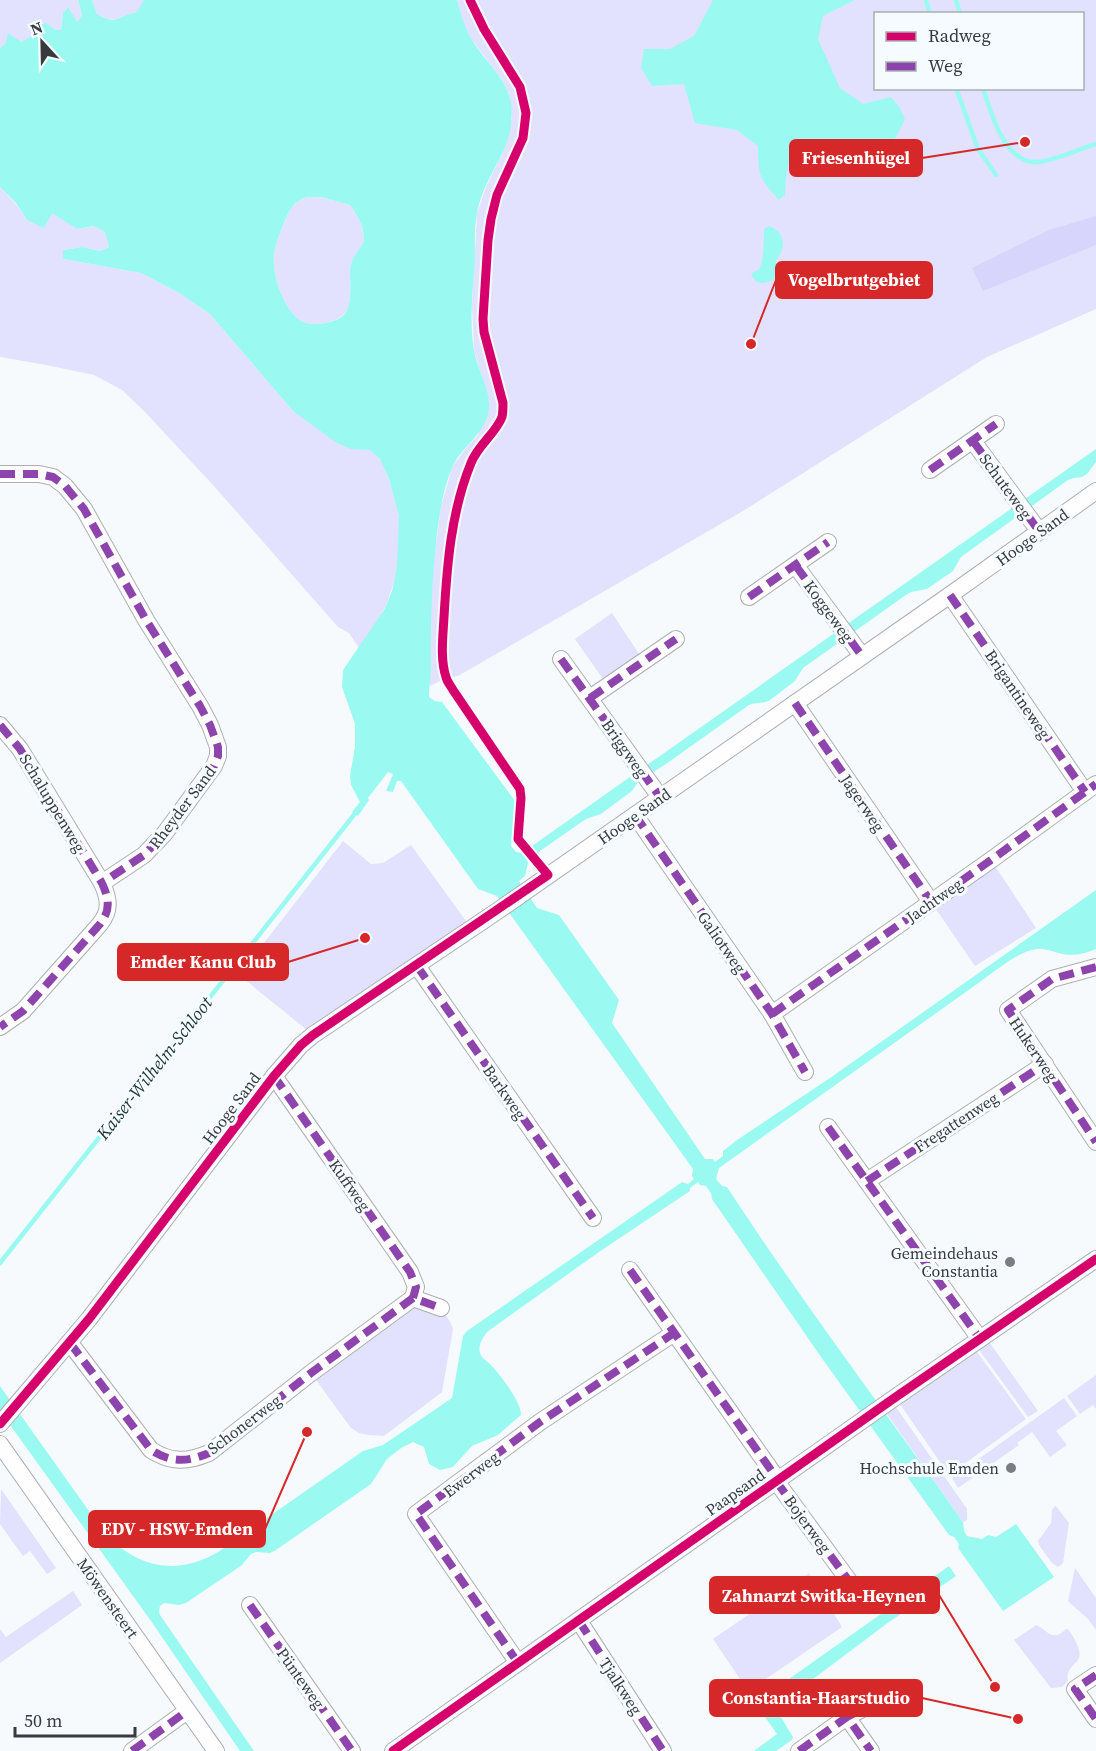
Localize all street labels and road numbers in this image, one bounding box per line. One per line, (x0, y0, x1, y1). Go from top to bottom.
street label: Schuteweg (975, 449, 1037, 523)
street label: Hooge Sand (991, 503, 1073, 571)
street label: Koggeweg (799, 576, 859, 646)
street label: Brigantineweg (980, 645, 1056, 743)
street label: Briggweg (597, 714, 653, 782)
street label: Schaluppenweg (15, 750, 91, 856)
street label: Rheyder Sand (144, 761, 220, 853)
street label: Jagerweg (835, 769, 890, 836)
street label: Hooge Sand (593, 783, 675, 849)
street label: Jachtweg (900, 872, 967, 928)
street label: Galiotweg (693, 907, 751, 977)
street label: Hukerweg (1004, 1012, 1064, 1086)
street label: Barkweg (478, 1060, 532, 1124)
street label: Hooge Sand (197, 1067, 265, 1149)
street label: Fregattenweg (910, 1087, 1002, 1157)
street label: Kuffweg (324, 1155, 376, 1215)
street label: Schonerweg (202, 1389, 286, 1459)
street label: Ewerweg (439, 1446, 503, 1502)
street label: Paapsand (701, 1463, 769, 1521)
street label: Bojerweg (779, 1491, 837, 1557)
street label: Möwensteert (72, 1553, 144, 1643)
street label: Pünteweg (272, 1643, 330, 1713)
street label: Tjalkweg (594, 1653, 648, 1719)

